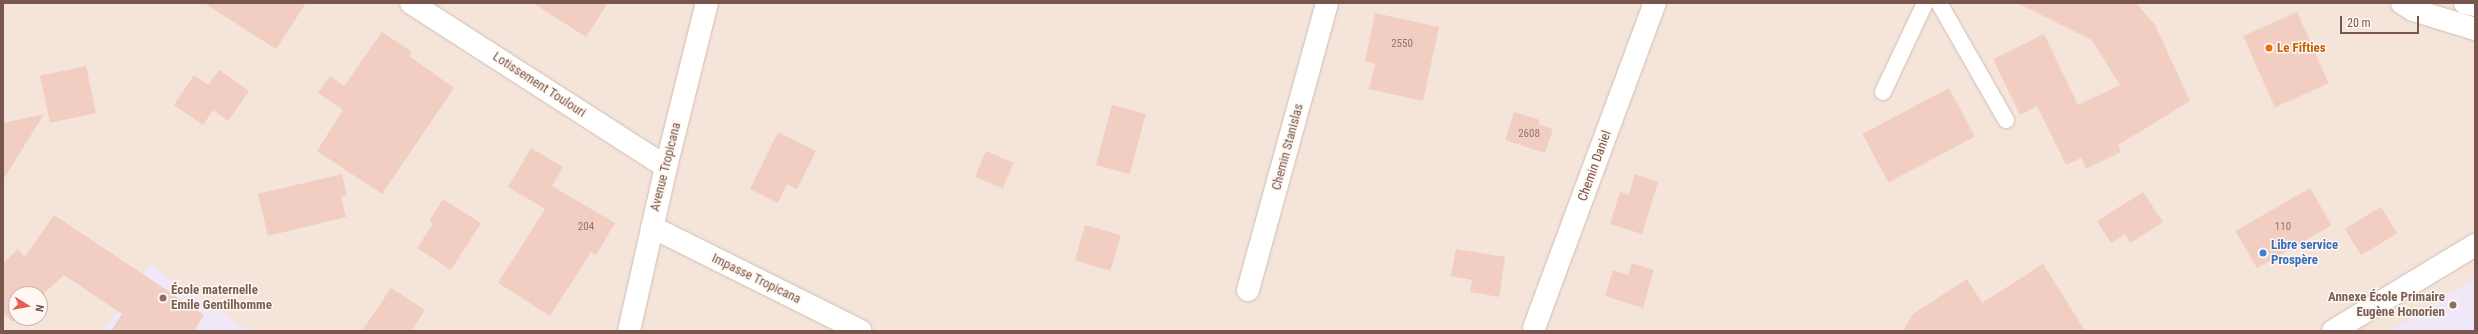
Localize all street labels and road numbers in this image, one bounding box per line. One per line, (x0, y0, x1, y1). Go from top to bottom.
street label: Lotissement Toulouri (489, 49, 589, 121)
street label: Chemin Stanislas (1269, 102, 1307, 192)
street label: Avenue Tropicana (647, 121, 685, 213)
street label: Chemin Daniel (1575, 129, 1615, 203)
street label: Impasse Tropicana (709, 251, 803, 307)

